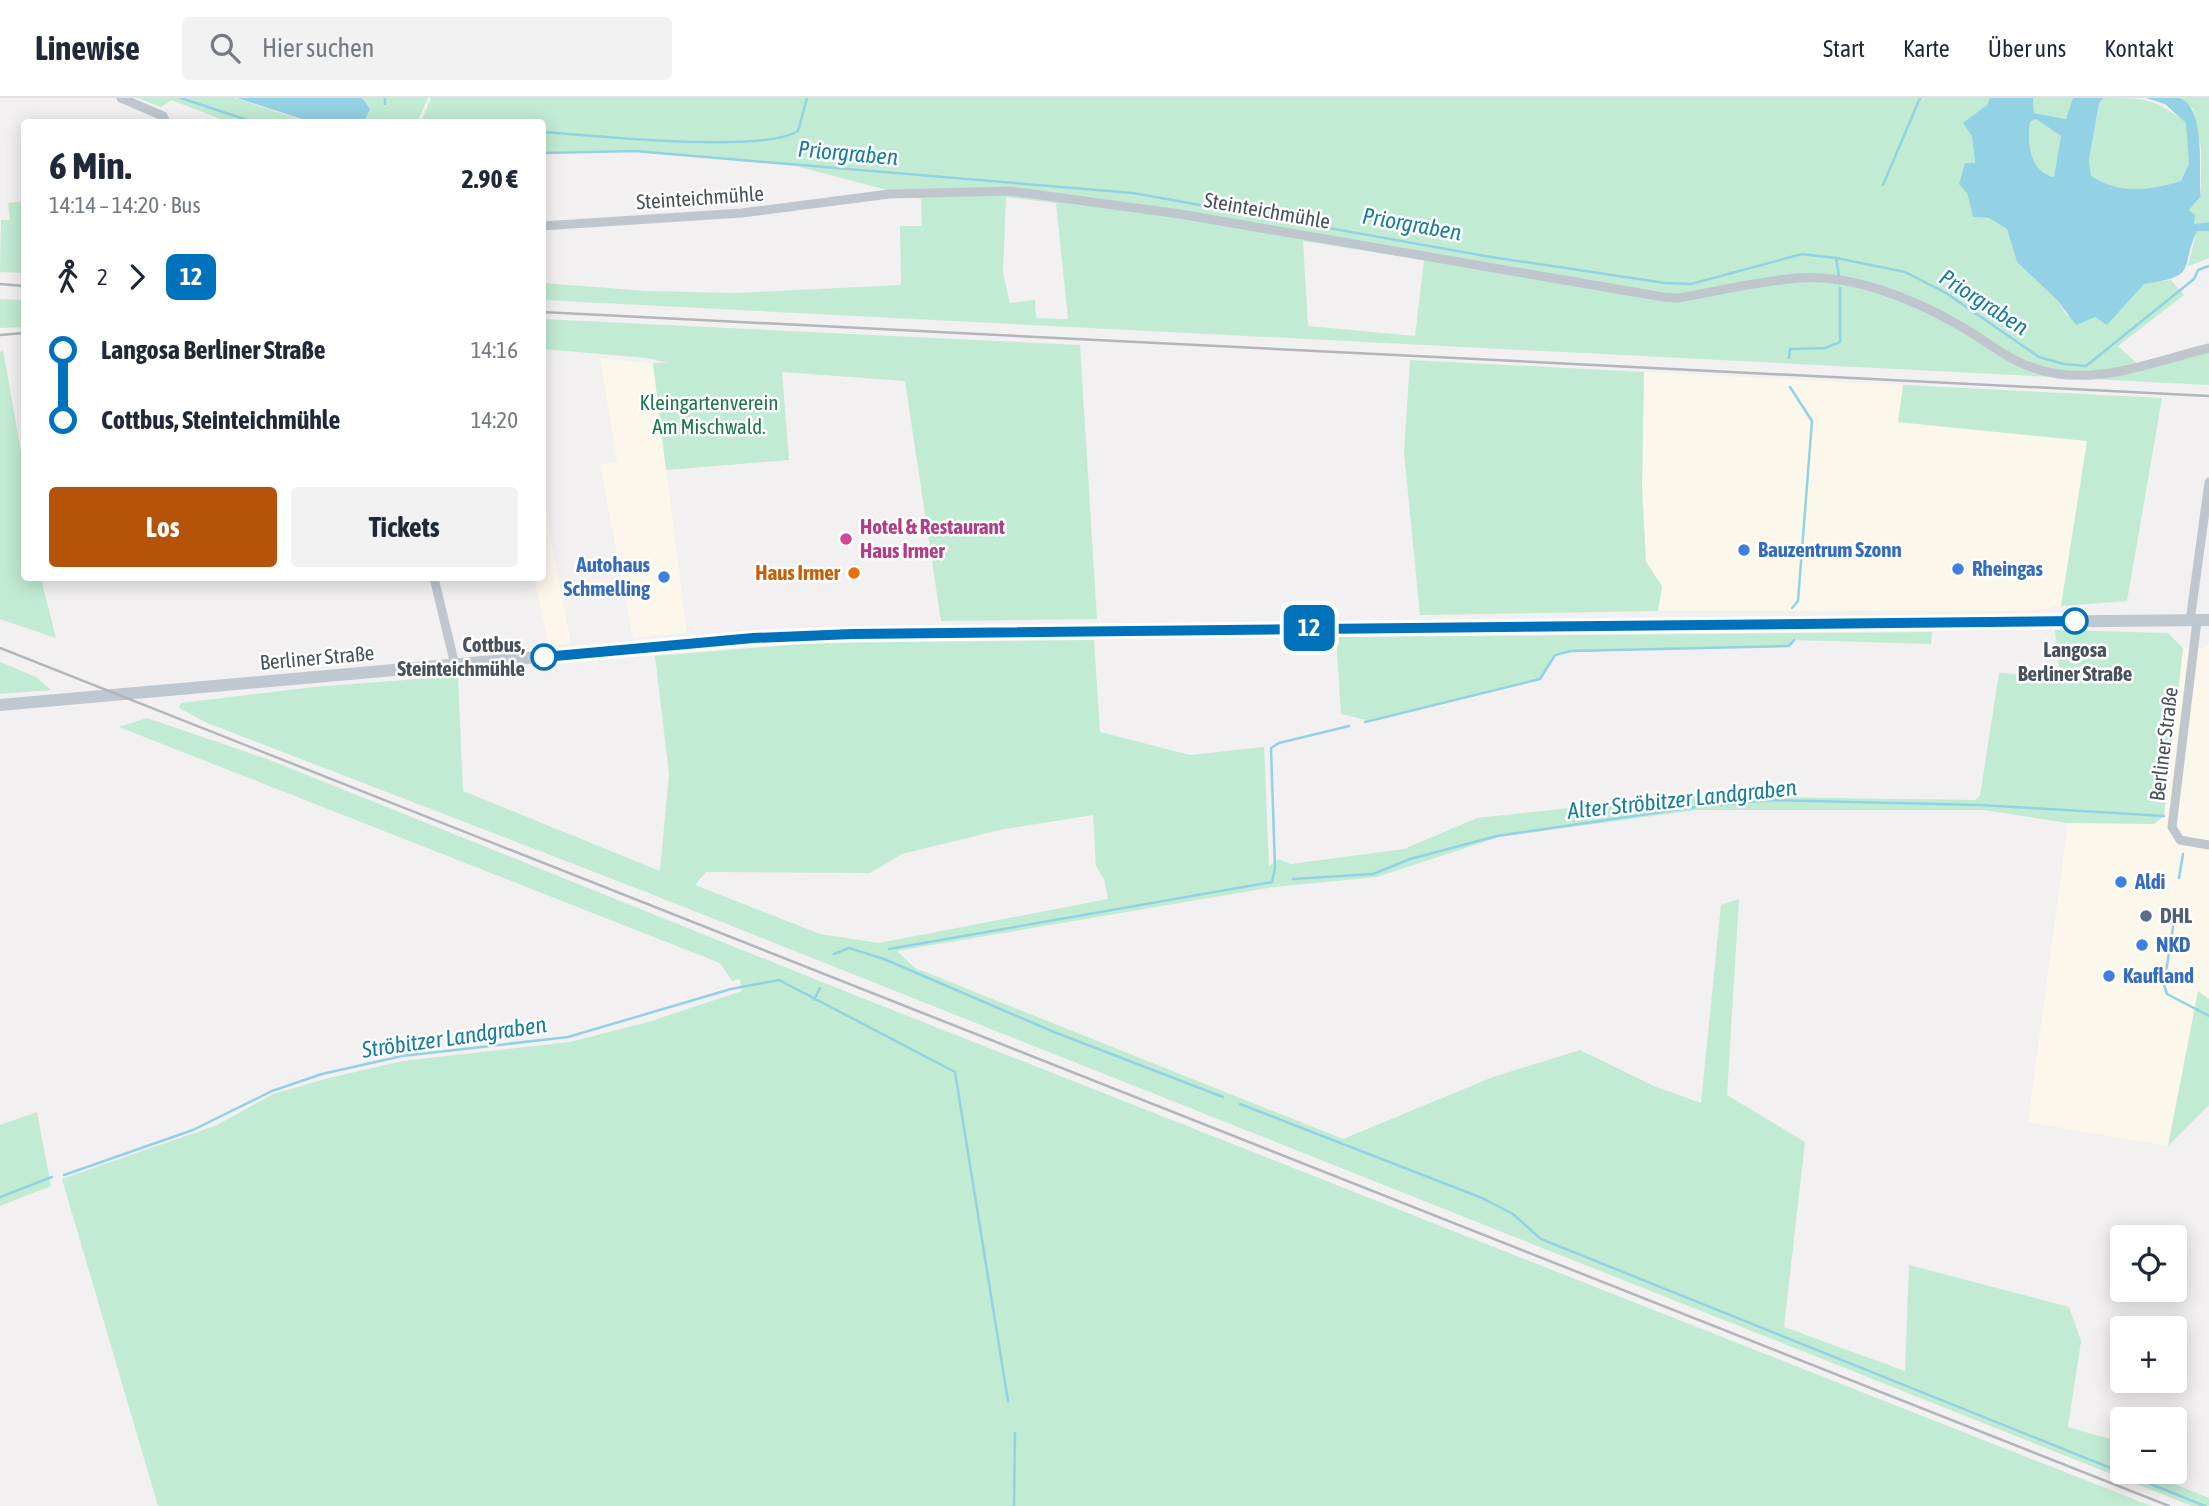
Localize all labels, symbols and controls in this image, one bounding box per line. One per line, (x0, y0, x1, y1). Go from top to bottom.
search box (182, 17, 672, 80)
text: Linewise (35, 29, 140, 67)
icon: search (206, 29, 244, 67)
text: Hier suchen (262, 33, 374, 63)
text: Start (1823, 35, 1865, 62)
text: Karte (1903, 35, 1950, 62)
text: Über uns (1988, 35, 2066, 62)
text: Kontakt (2104, 35, 2174, 62)
water label: Priorgraben (797, 136, 899, 170)
text: 6 Min. (49, 144, 131, 187)
text: 2.90 € (461, 164, 518, 194)
street label: Steinteichmühle (635, 181, 764, 213)
street label: Steinteichmühle (1202, 187, 1332, 233)
text: 14:14 – 14:20 · Bus (49, 192, 201, 218)
water label: Priorgraben (1360, 202, 1464, 246)
icon: walk (49, 258, 87, 296)
icon: forward (118, 258, 156, 296)
text: 12 (180, 263, 202, 290)
text: 2 (97, 264, 108, 290)
water label: Priorgraben (1935, 264, 2033, 340)
text: Langosa Berliner Straße (101, 335, 325, 365)
text: 14:16 (471, 337, 518, 363)
park label: Kleingartenverein Am Mischwald. (640, 390, 778, 438)
text: Cottbus, Steinteichmühle (101, 405, 340, 435)
text: 14:20 (471, 407, 518, 433)
button: Los (49, 487, 277, 567)
button: Tickets (291, 487, 518, 567)
place label: Hotel & Restaurant Haus Irmer (860, 514, 1005, 562)
marker: Hotel & Restaurant Haus Irmer (838, 531, 854, 547)
place label: Bauzentrum Szonn (1758, 537, 1902, 561)
marker: Bauzentrum Szonn (1736, 542, 1752, 558)
place label: Autohaus Schmelling (563, 552, 651, 600)
place label: Rheingas (1972, 556, 2044, 580)
place label: Haus Irmer (755, 560, 841, 584)
marker: Rheingas (1950, 561, 1966, 577)
marker: Haus Irmer (846, 565, 862, 581)
marker: Autohaus Schmelling (656, 569, 672, 585)
line badge: 12 (1278, 605, 1340, 651)
marker: Langosa Berliner Straße (2062, 608, 2088, 634)
text: 12 (1298, 614, 1320, 641)
place label: Cottbus, Steinteichmühle (397, 632, 525, 680)
place label: Langosa Berliner Straße (2018, 637, 2132, 685)
street label: Berliner Straße (259, 640, 375, 674)
marker: Cottbus, Steinteichmühle (531, 644, 557, 670)
street label: Berliner Straße (2144, 685, 2182, 802)
water label: Alter Ströbitzer Landgraben (1565, 774, 1798, 824)
place label: Aldi (2134, 869, 2165, 893)
marker: Aldi (2113, 874, 2129, 890)
place label: DHL (2160, 903, 2192, 927)
marker: DHL (2138, 908, 2154, 924)
place label: NKD (2156, 932, 2191, 956)
marker: NKD (2134, 937, 2150, 953)
place label: Kaufland (2123, 963, 2194, 987)
marker: Kaufland (2101, 968, 2117, 984)
water label: Ströbitzer Landgraben (359, 1011, 548, 1063)
map controls (2110, 1225, 2187, 1484)
button: locate (2110, 1225, 2187, 1302)
button: + (2110, 1316, 2187, 1393)
button: − (2110, 1407, 2187, 1484)

